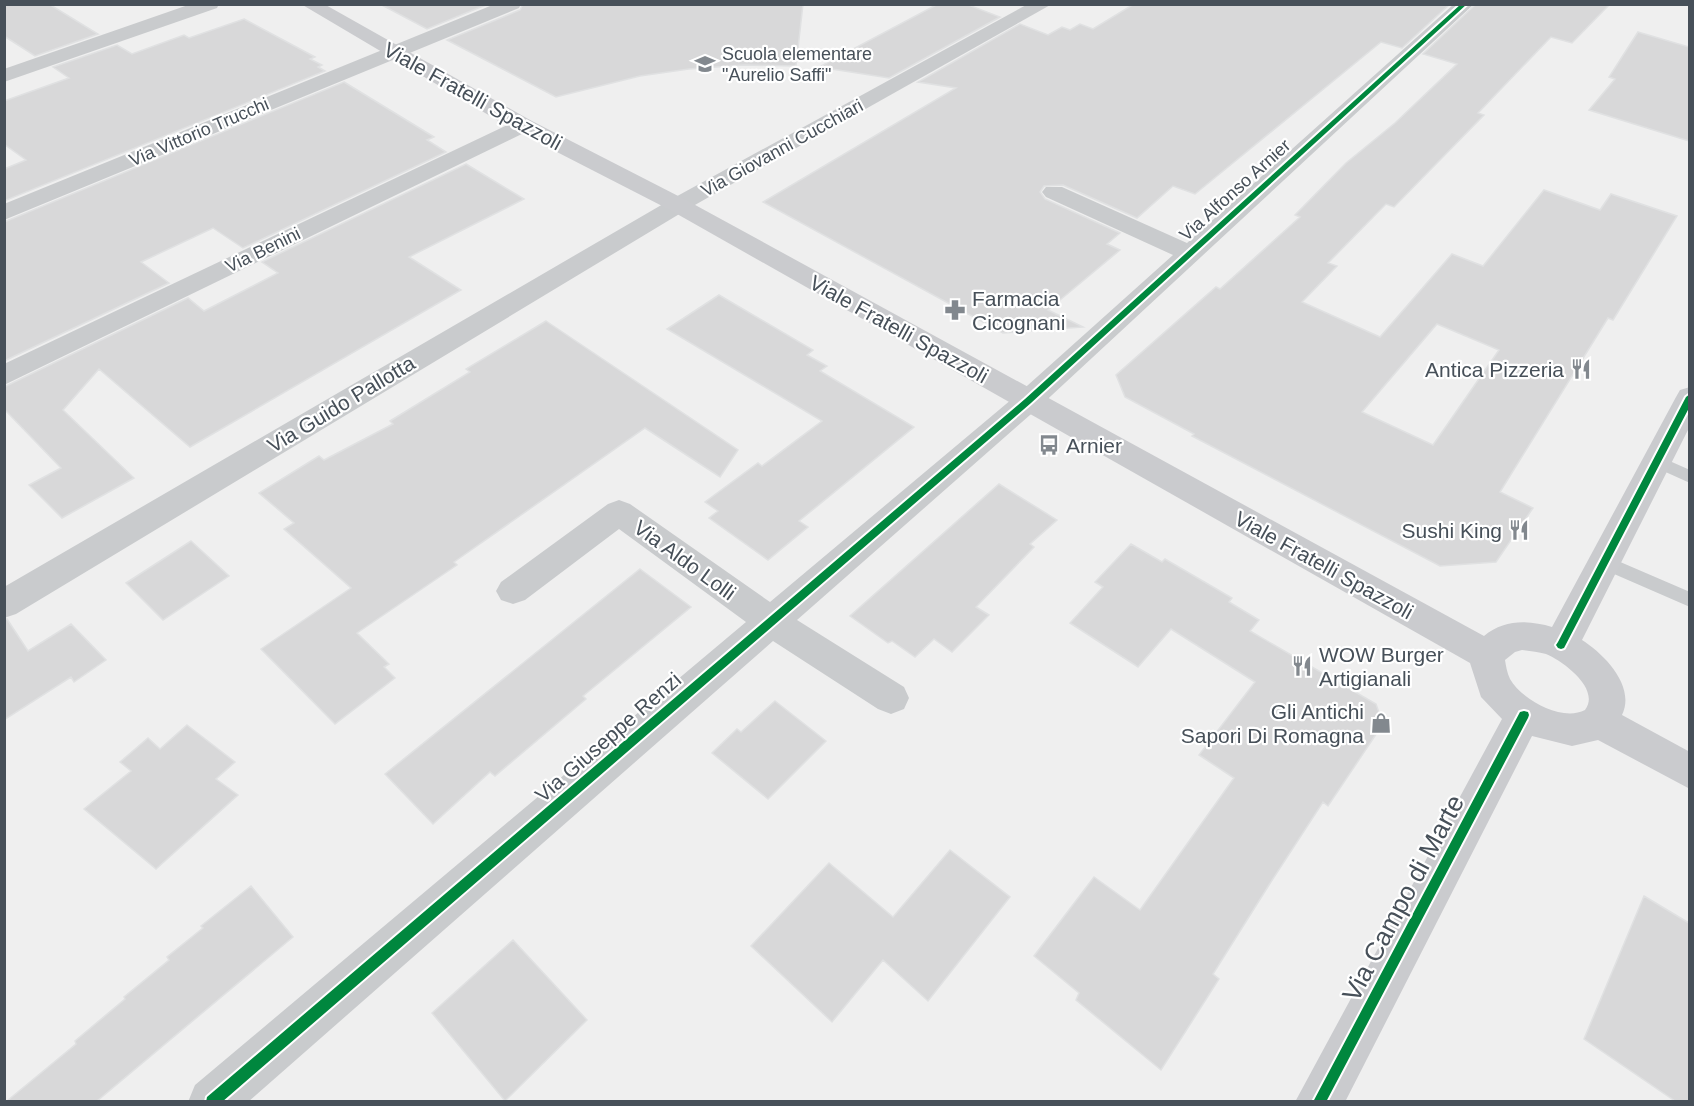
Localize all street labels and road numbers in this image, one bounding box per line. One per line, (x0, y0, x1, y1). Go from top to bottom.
street label: Viale Fratelli Spazzoli (380, 37, 566, 155)
street label: Via Vittorio Trucchi (126, 94, 272, 170)
street label: Via Giovanni Cucchiari (698, 95, 866, 201)
street label: Via Alfonso Arnier (1176, 135, 1294, 245)
street label: Via Benini (222, 223, 304, 277)
street label: Viale Fratelli Spazzoli (806, 270, 992, 388)
street label: Via Guido Pallotta (263, 351, 419, 457)
street label: Viale Fratelli Spazzoli (1231, 506, 1417, 624)
street label: Via Aldo Lolli (630, 515, 740, 605)
street label: Via Giuseppe Renzi (531, 668, 685, 806)
street label: Via Campo di Marte (1336, 790, 1470, 1006)

